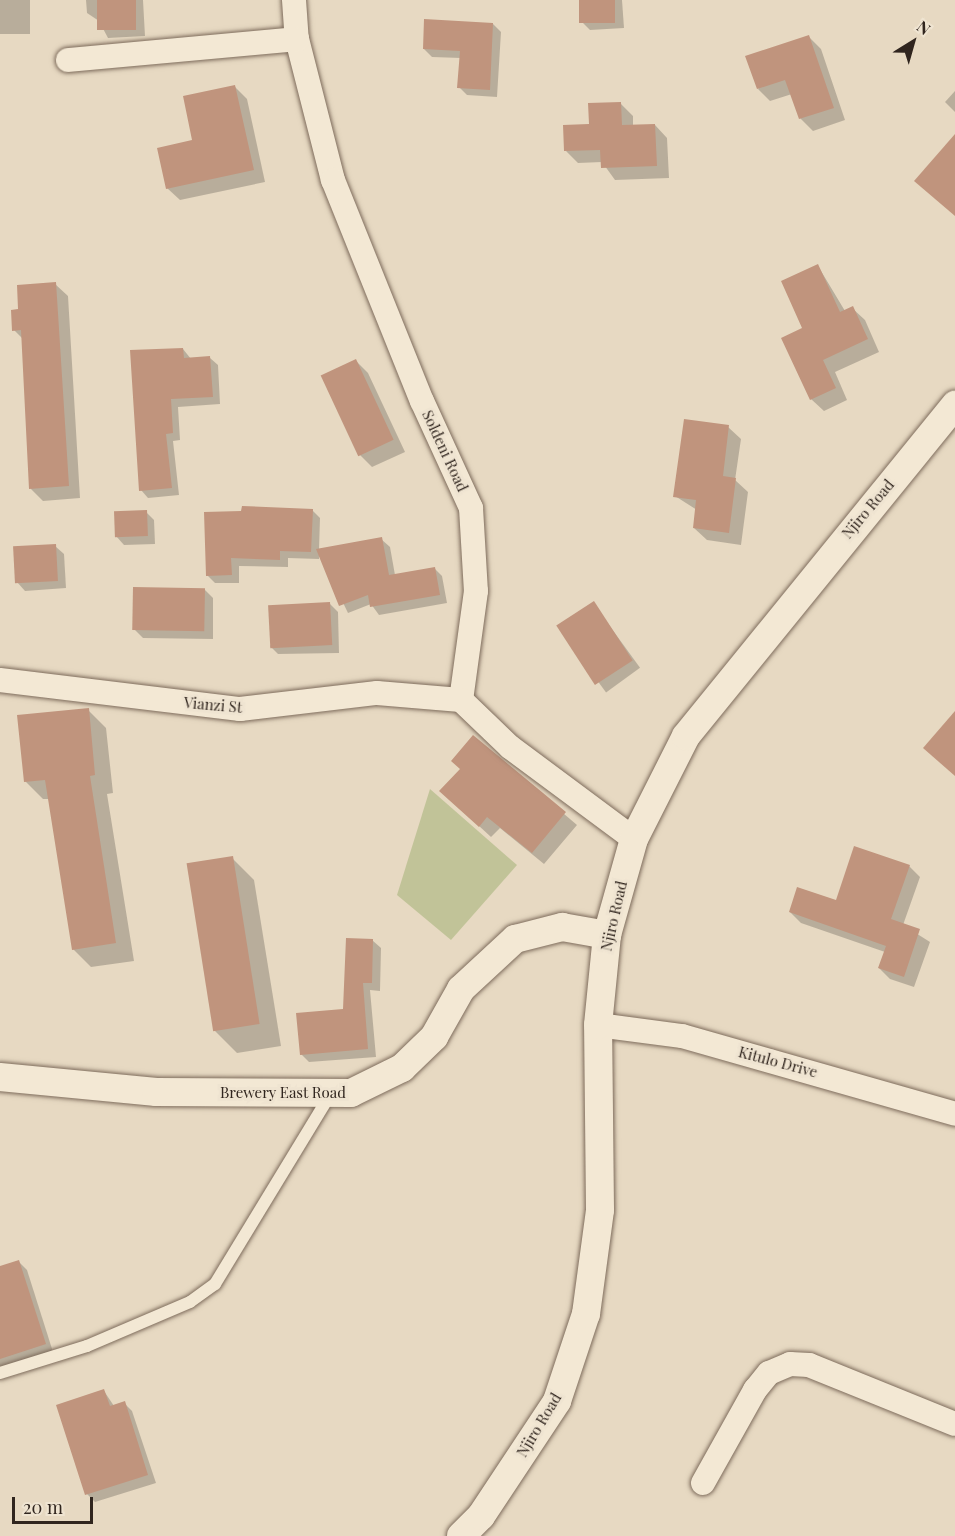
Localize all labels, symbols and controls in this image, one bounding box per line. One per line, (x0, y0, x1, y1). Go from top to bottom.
north arrow (883, 12, 943, 72)
text: N (913, 15, 935, 39)
street label: Soldeni Road (418, 407, 472, 495)
street label: Njiro Road (838, 476, 898, 542)
street label: Vianzi St (183, 693, 243, 717)
street label: Njiro Road (597, 879, 631, 953)
street label: Kitulo Drive (737, 1043, 819, 1081)
street label: Brewery East Road (220, 1084, 346, 1102)
street label: Njiro Road (513, 1390, 565, 1460)
scale bar (15, 1485, 96, 1523)
text: 20 m (23, 1495, 63, 1519)

